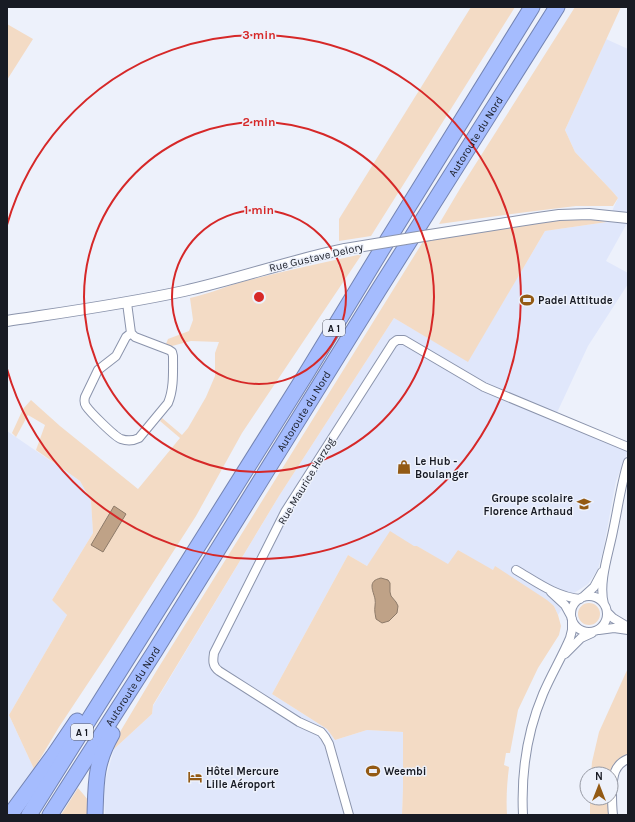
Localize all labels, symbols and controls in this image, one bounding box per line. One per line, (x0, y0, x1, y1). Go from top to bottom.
text: 3 min (242, 28, 276, 42)
street label: Autoroute du Nord (446, 94, 506, 179)
text: 2 min (242, 115, 276, 129)
text: 1 min (244, 203, 274, 217)
street label: Rue Gustave Delory (268, 240, 364, 275)
centre of rings (252, 290, 266, 304)
sports icon: Padel Attitude (519, 292, 535, 308)
place label: Padel Attitude (538, 294, 613, 307)
road number: A 1 (323, 320, 345, 336)
street label: Autoroute du Nord (274, 369, 334, 454)
street label: Rue Maurice Herzog (275, 435, 338, 527)
place label: Le Hub - Boulanger (415, 455, 469, 481)
shop icon: Le Hub - Boulanger (396, 459, 412, 475)
place label: Groupe scolaire Florence Arthaud (483, 492, 573, 518)
school or university icon: Groupe scolaire Florence Arthaud (576, 496, 592, 512)
street label: Autoroute du Nord (103, 644, 163, 729)
road number: A 1 (71, 724, 93, 740)
sports icon: Weembi (365, 763, 381, 779)
place label: Hôtel Mercure Lille Aéroport (206, 765, 279, 791)
place label: Weembi (384, 765, 426, 778)
north arrow (579, 766, 619, 806)
hotel icon: Hôtel Mercure Lille Aéroport (187, 769, 203, 785)
text: N (595, 770, 603, 783)

